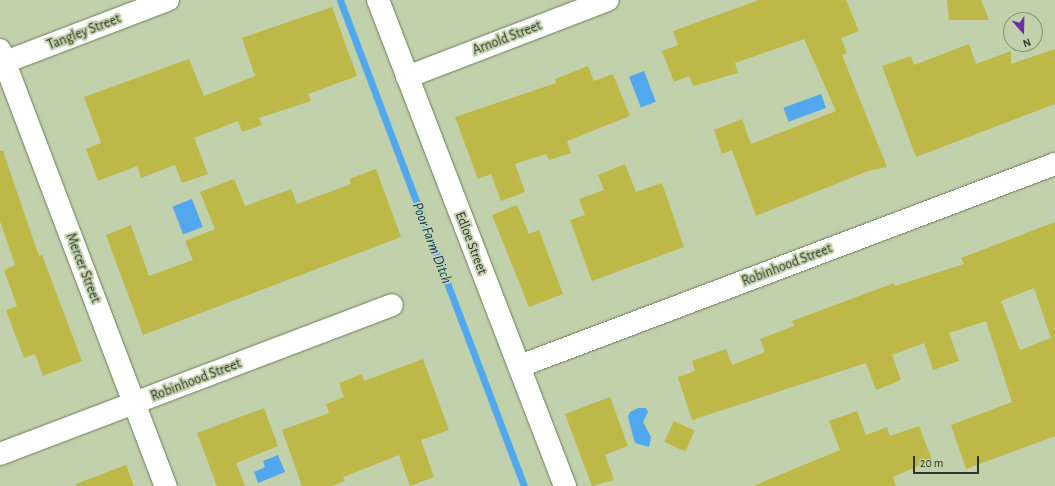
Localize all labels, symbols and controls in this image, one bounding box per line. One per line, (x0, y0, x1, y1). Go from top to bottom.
street label: Tangley Street (45, 10, 123, 54)
north arrow (1003, 12, 1043, 52)
street label: Arnold Street (470, 17, 544, 59)
text: N (1021, 36, 1032, 49)
water label: Poor Farm Ditch (408, 200, 456, 286)
street label: Edloe Street (451, 209, 491, 277)
street label: Mercer Street (62, 231, 104, 305)
street label: Robinhood Street (739, 240, 835, 290)
street label: Robinhood Street (148, 355, 244, 405)
scale bar (915, 448, 981, 474)
text: 20 m (920, 457, 943, 469)

